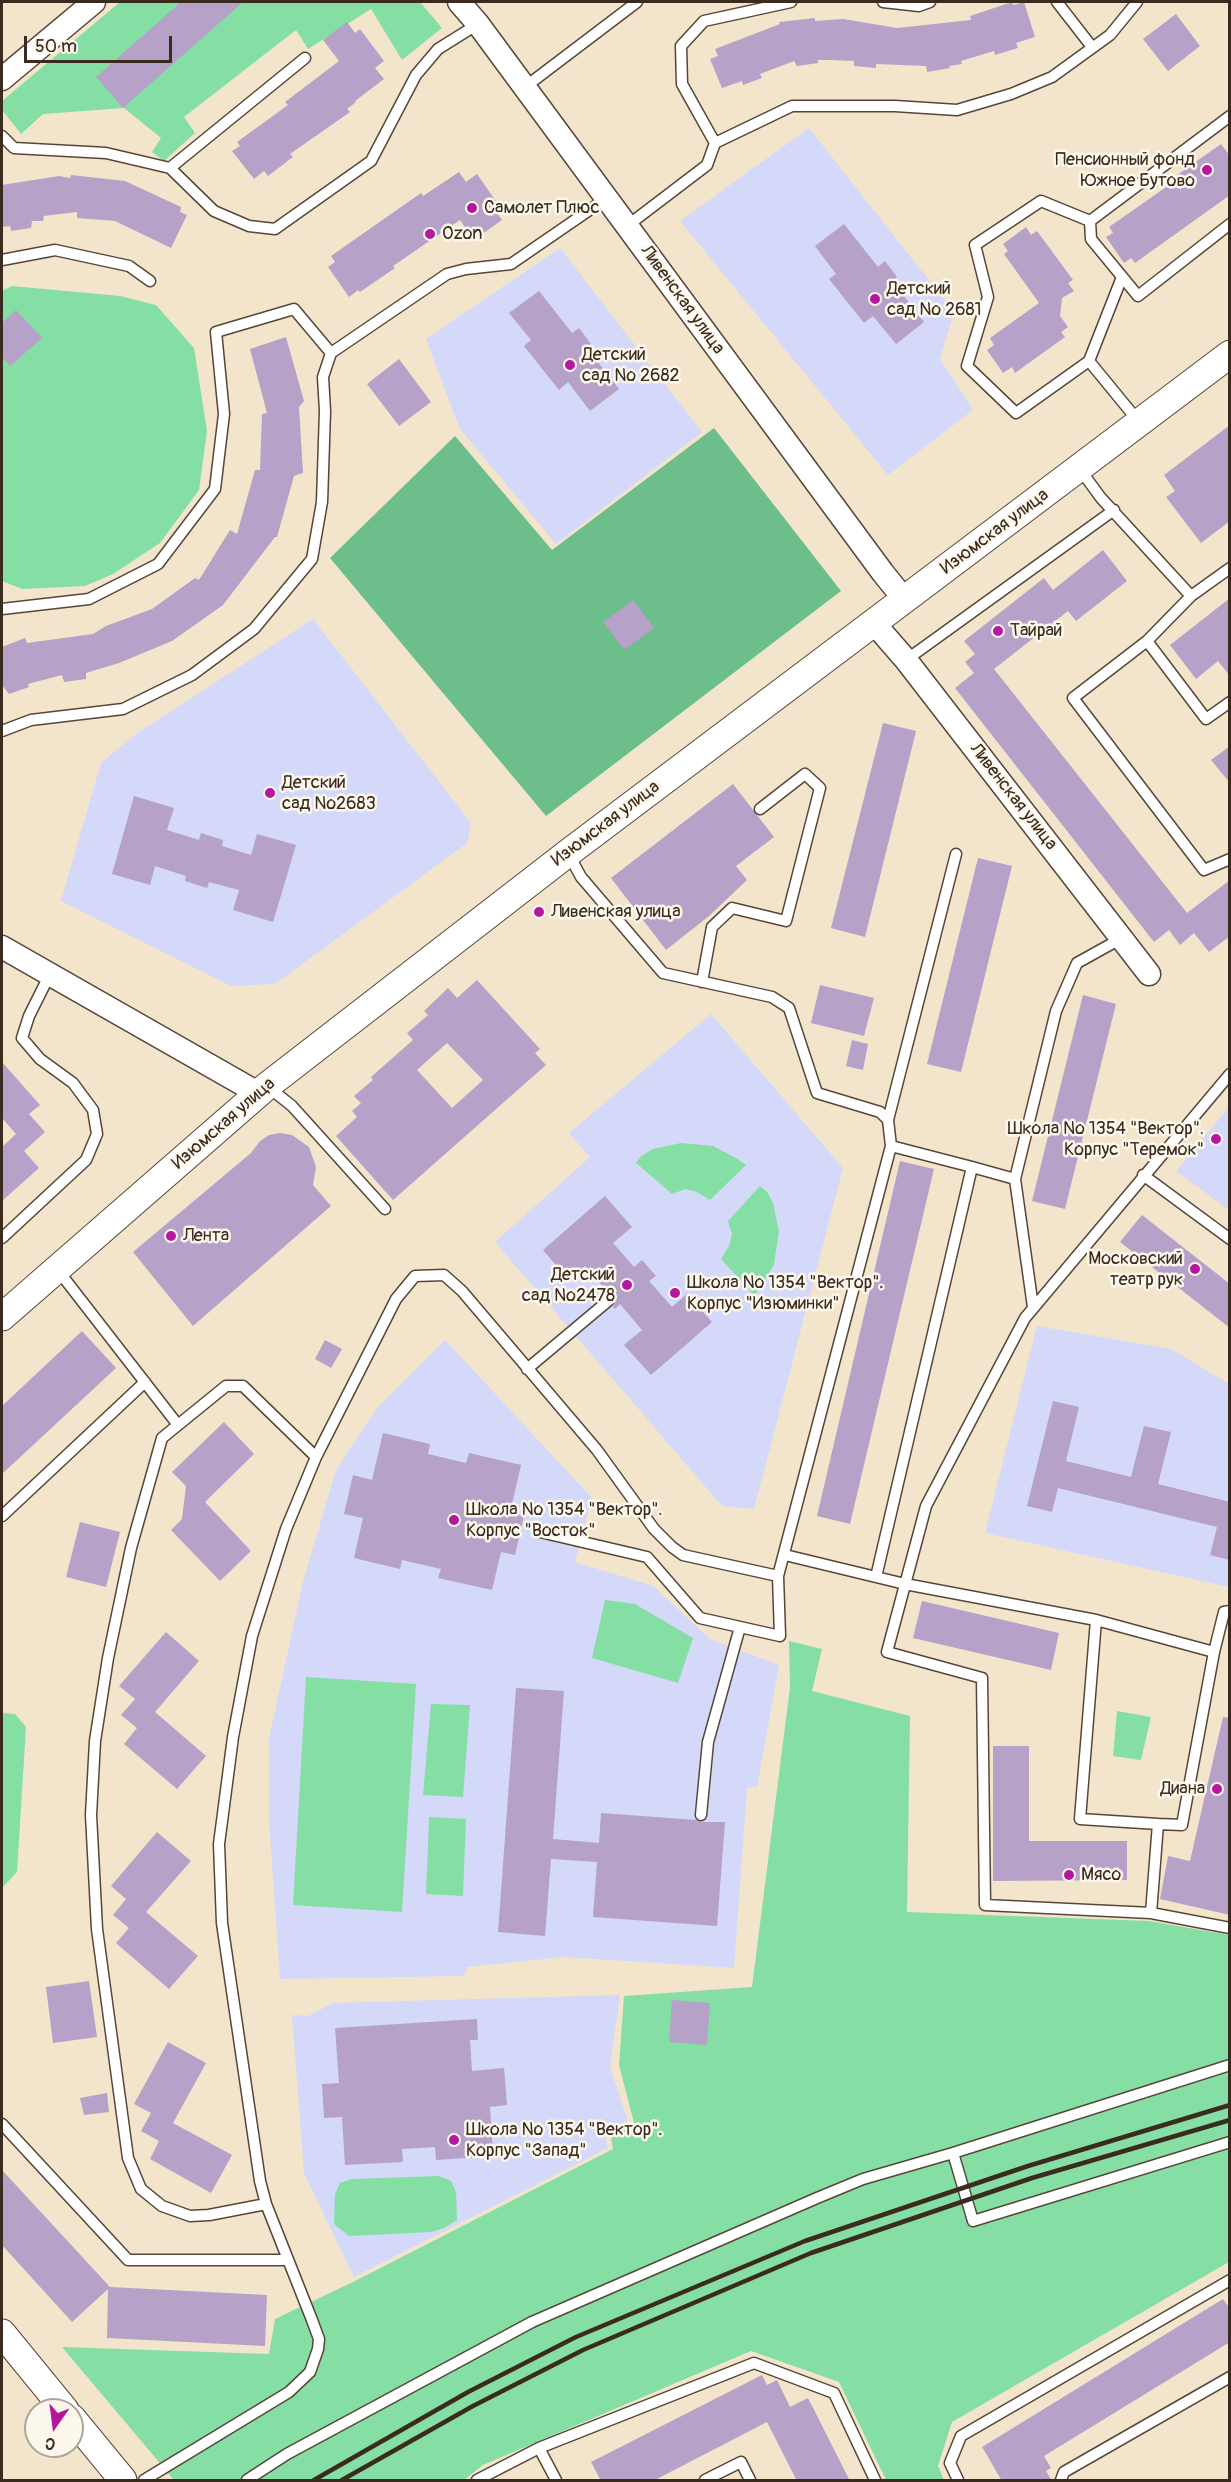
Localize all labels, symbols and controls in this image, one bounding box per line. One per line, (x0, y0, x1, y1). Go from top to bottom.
scale bar (27, 24, 176, 62)
text: 50 m (35, 35, 77, 58)
place label: Пенсионный фонд Южное Бутово (1055, 149, 1195, 192)
marker: Пенсионный фонд Южное Бутово (1200, 163, 1214, 177)
place label: Самолет Плюс (484, 197, 600, 219)
marker: Самолет Плюс (465, 201, 479, 215)
place label: Ozon (442, 223, 482, 245)
marker: Ozon (423, 227, 437, 241)
street label: Ливенская улица (635, 241, 729, 359)
place label: Детский сад № 2681 (887, 278, 982, 320)
marker: Детский сад № 2681 (868, 292, 882, 306)
place label: Детский сад № 2682 (582, 344, 680, 386)
marker: Детский сад № 2682 (563, 358, 577, 372)
street label: Изюмская улица (937, 484, 1053, 580)
place label: Тайрай (1010, 620, 1063, 642)
marker: Тайрай (991, 624, 1005, 638)
street label: Ливенская улица (965, 739, 1061, 855)
place label: Детский сад №2683 (282, 772, 376, 814)
street label: Изюмская улица (548, 776, 664, 872)
marker: Детский сад №2683 (263, 786, 277, 800)
place label: Ливенская улица (551, 901, 681, 923)
marker: Ливенская улица (532, 905, 546, 919)
street label: Изюмская улица (168, 1073, 280, 1175)
place label: Школа № 1354 "Вектор". Корпус "Теремок" (1008, 1118, 1204, 1160)
marker: Школа № 1354 "Вектор". Корпус "Теремок" (1209, 1132, 1223, 1146)
place label: Лента (183, 1225, 229, 1247)
marker: Лента (164, 1229, 178, 1243)
place label: Московский театр рук (1088, 1248, 1183, 1290)
marker: Московский театр рук (1188, 1262, 1202, 1276)
place label: Детский сад №2478 (522, 1264, 615, 1306)
place label: Школа № 1354 "Вектор". Корпус "Изюминки" (687, 1272, 883, 1314)
marker: Детский сад №2478 (620, 1278, 634, 1292)
marker: Школа № 1354 "Вектор". Корпус "Изюминки" (668, 1286, 682, 1300)
place label: Школа № 1354 "Вектор". Корпус "Восток" (466, 1499, 662, 1541)
marker: Школа № 1354 "Вектор". Корпус "Восток" (447, 1513, 461, 1527)
place label: Диана (1160, 1778, 1205, 1800)
marker: Диана (1210, 1782, 1224, 1796)
place label: Мясо (1081, 1864, 1121, 1886)
marker: Мясо (1062, 1868, 1076, 1882)
place label: Школа № 1354 "Вектор". Корпус "Запад" (466, 2119, 662, 2162)
marker: Школа № 1354 "Вектор". Корпус "Запад" (447, 2133, 461, 2147)
north arrow (24, 2398, 84, 2458)
text: С (43, 2433, 57, 2454)

